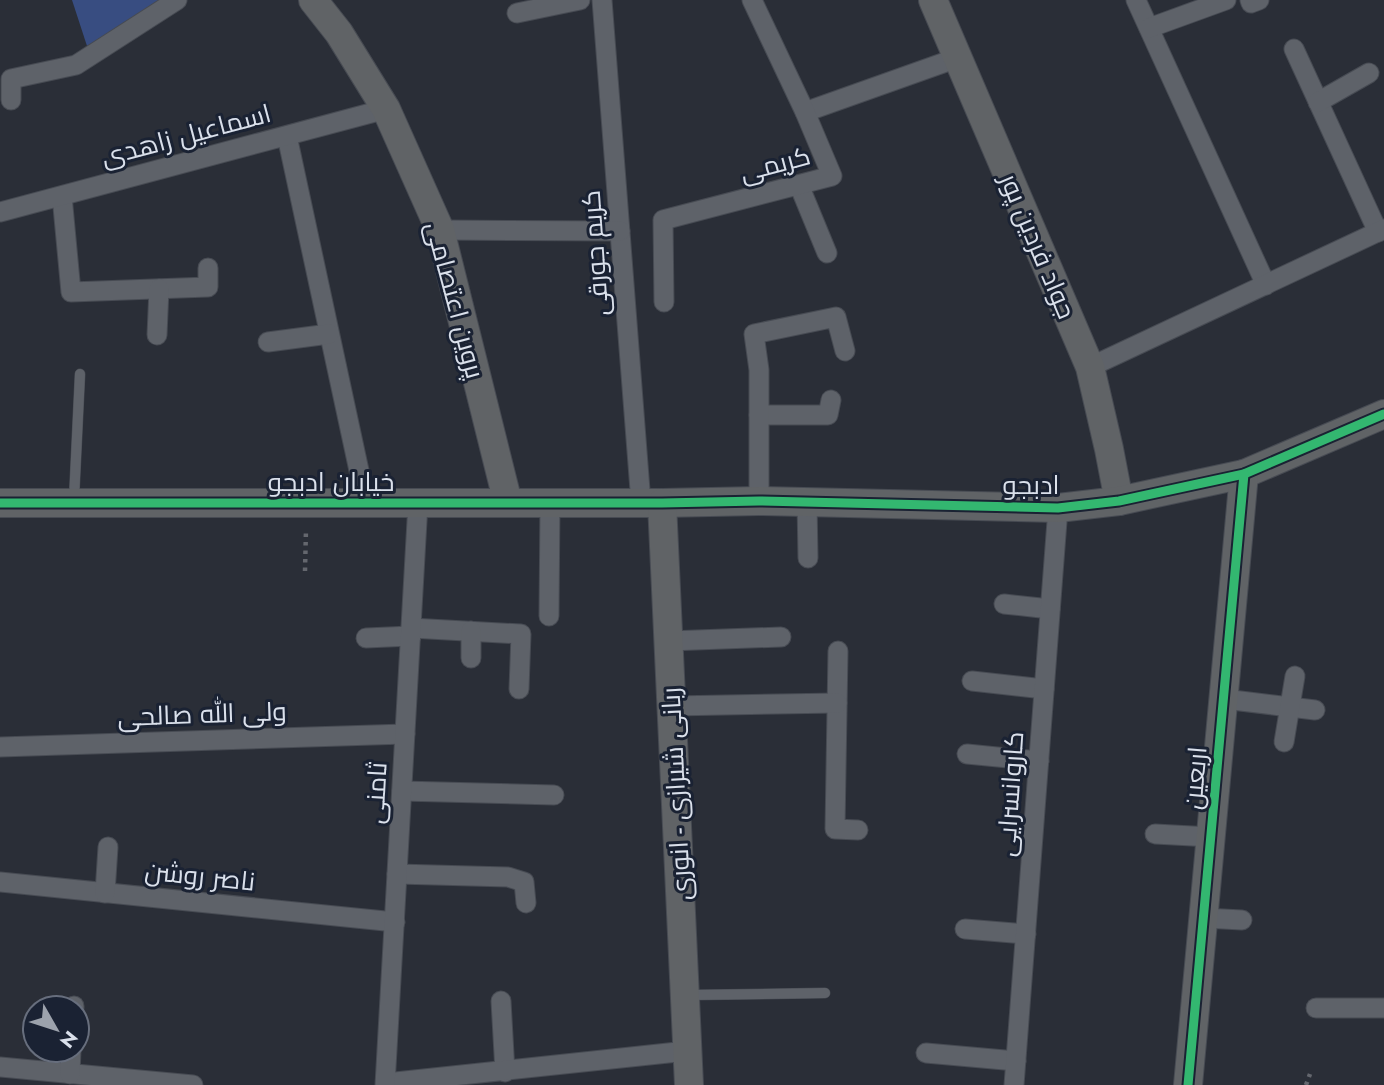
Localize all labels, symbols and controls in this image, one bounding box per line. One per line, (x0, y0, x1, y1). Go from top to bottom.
street label: اسماعیل زاهدی (97, 94, 275, 176)
street label: کریمی (736, 136, 814, 192)
street label: جواد فردین پور (990, 166, 1086, 325)
street label: کریم جورقی (572, 189, 618, 317)
street label: پروین اعتصامی (416, 217, 494, 383)
street label: خیابان ادبجو (268, 463, 394, 501)
street label: ادبجو (1002, 466, 1060, 504)
street label: ربانی شیرازی - انوری (651, 686, 701, 902)
street label: ولی الله صالحی (117, 692, 287, 736)
street label: کاروانسرایی (987, 730, 1033, 858)
street label: اربعین (1173, 745, 1217, 811)
street label: ثامنی (355, 761, 397, 825)
street label: ناصر روشن (143, 851, 257, 901)
north arrow (21, 994, 91, 1064)
text: N (54, 1025, 84, 1054)

